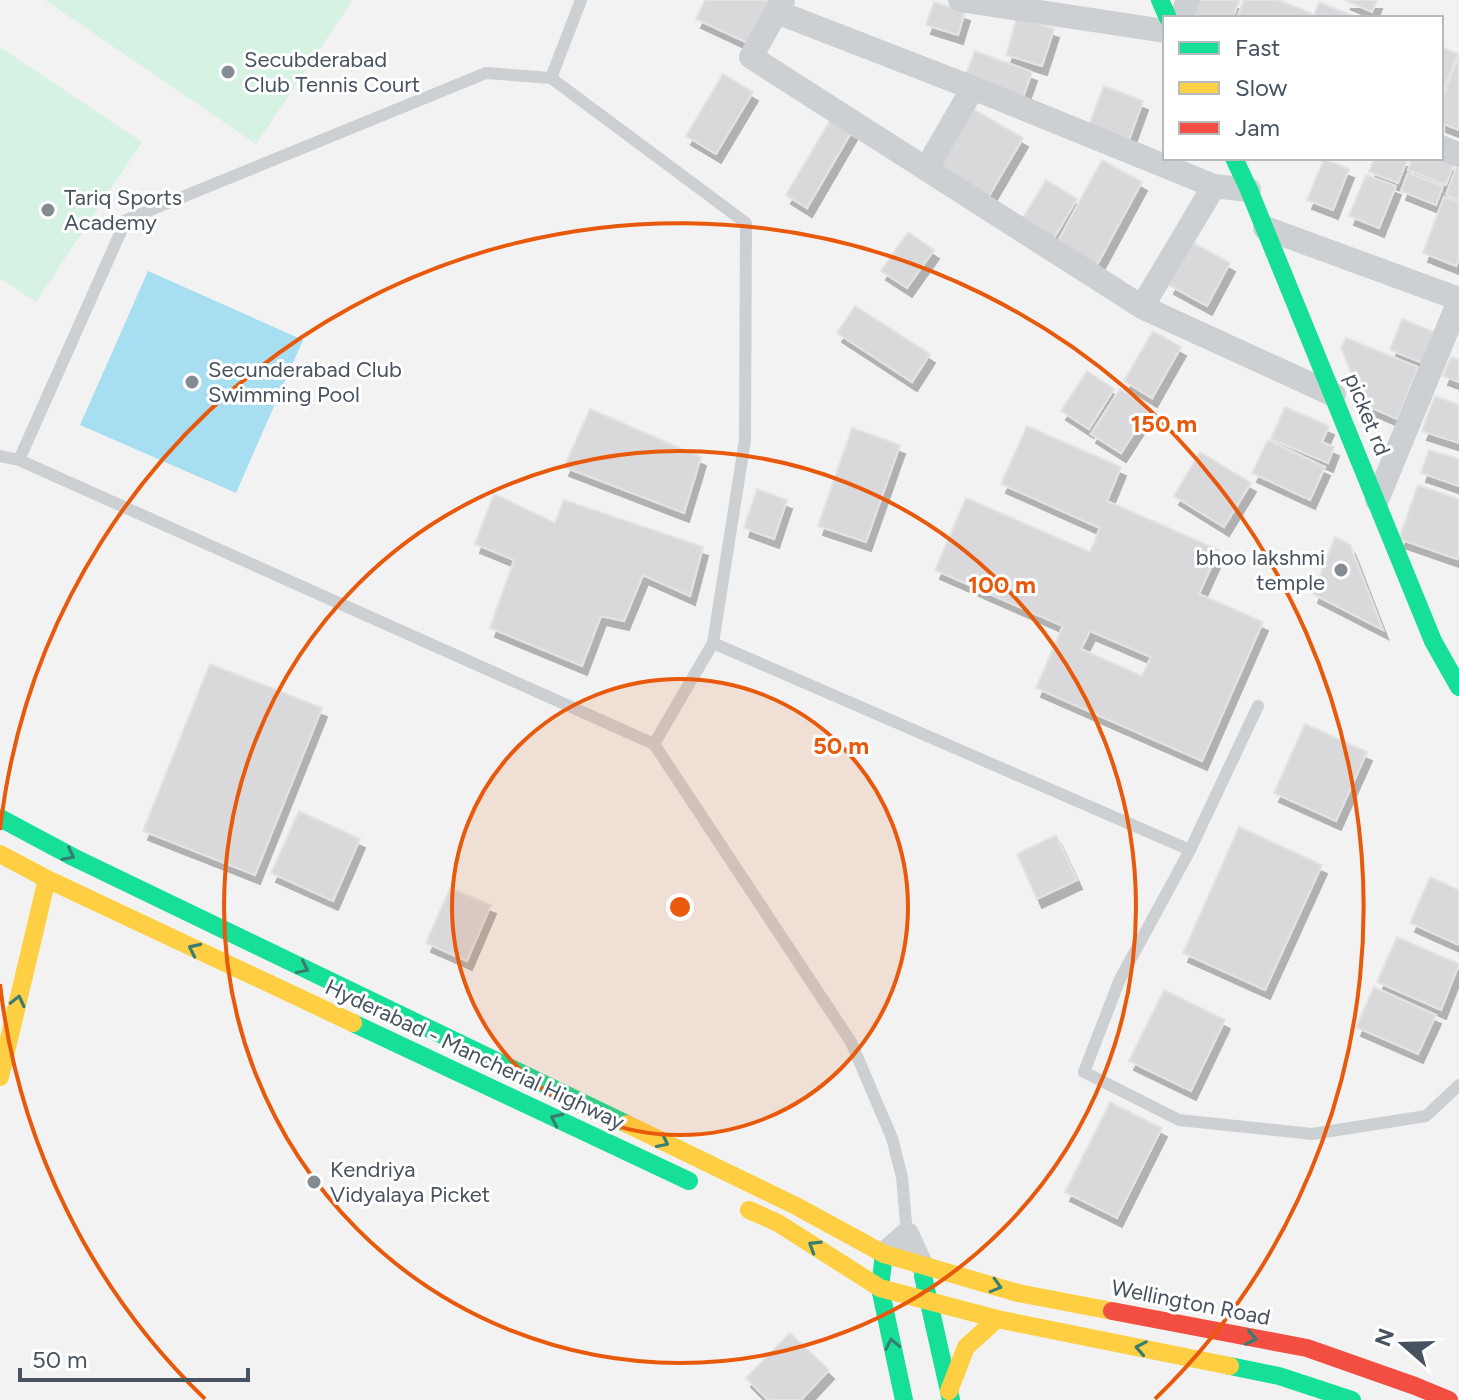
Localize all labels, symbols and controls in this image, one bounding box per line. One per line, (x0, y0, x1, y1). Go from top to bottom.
legend (1163, 16, 1443, 160)
text: Fast (1235, 33, 1280, 62)
place label: Secubderabad Club Tennis Court (244, 46, 420, 98)
marker: Secubderabad Club Tennis Court (219, 63, 237, 81)
text: Slow (1235, 73, 1288, 102)
text: Jam (1235, 113, 1280, 142)
place label: Tariq Sports Academy (64, 184, 182, 236)
marker: Tariq Sports Academy (39, 201, 57, 219)
place label: Secunderabad Club Swimming Pool (208, 356, 402, 408)
street label: picket rd (1339, 369, 1396, 459)
marker: Secunderabad Club Swimming Pool (183, 373, 201, 391)
text: 150 m (1131, 409, 1197, 438)
place label: bhoo lakshmi temple (1196, 544, 1325, 596)
marker: bhoo lakshmi temple (1332, 561, 1350, 579)
text: 100 m (968, 570, 1036, 599)
text: 50 m (813, 731, 869, 760)
one-way arrow (61, 845, 75, 860)
centre of rings (666, 893, 694, 921)
one-way arrow (188, 943, 203, 959)
one-way arrow (295, 958, 309, 974)
street label: Hyderabad - Mancherial Highway (321, 973, 629, 1136)
one-way arrow (9, 995, 26, 1008)
one-way arrow (550, 1113, 564, 1129)
one-way arrow (655, 1132, 670, 1148)
place label: Kendriya Vidyalaya Picket (330, 1156, 490, 1208)
marker: Kendriya Vidyalaya Picket (305, 1173, 323, 1191)
one-way arrow (808, 1241, 823, 1256)
street label: Wellington Road (1109, 1274, 1273, 1331)
one-way arrow (988, 1277, 1002, 1293)
north arrow (1363, 1304, 1443, 1384)
text: N (1369, 1325, 1400, 1350)
one-way arrow (1244, 1328, 1257, 1345)
scale bar (20, 1332, 248, 1382)
one-way arrow (884, 1338, 901, 1351)
one-way arrow (1135, 1340, 1148, 1357)
text: 50 m (32, 1345, 88, 1374)

